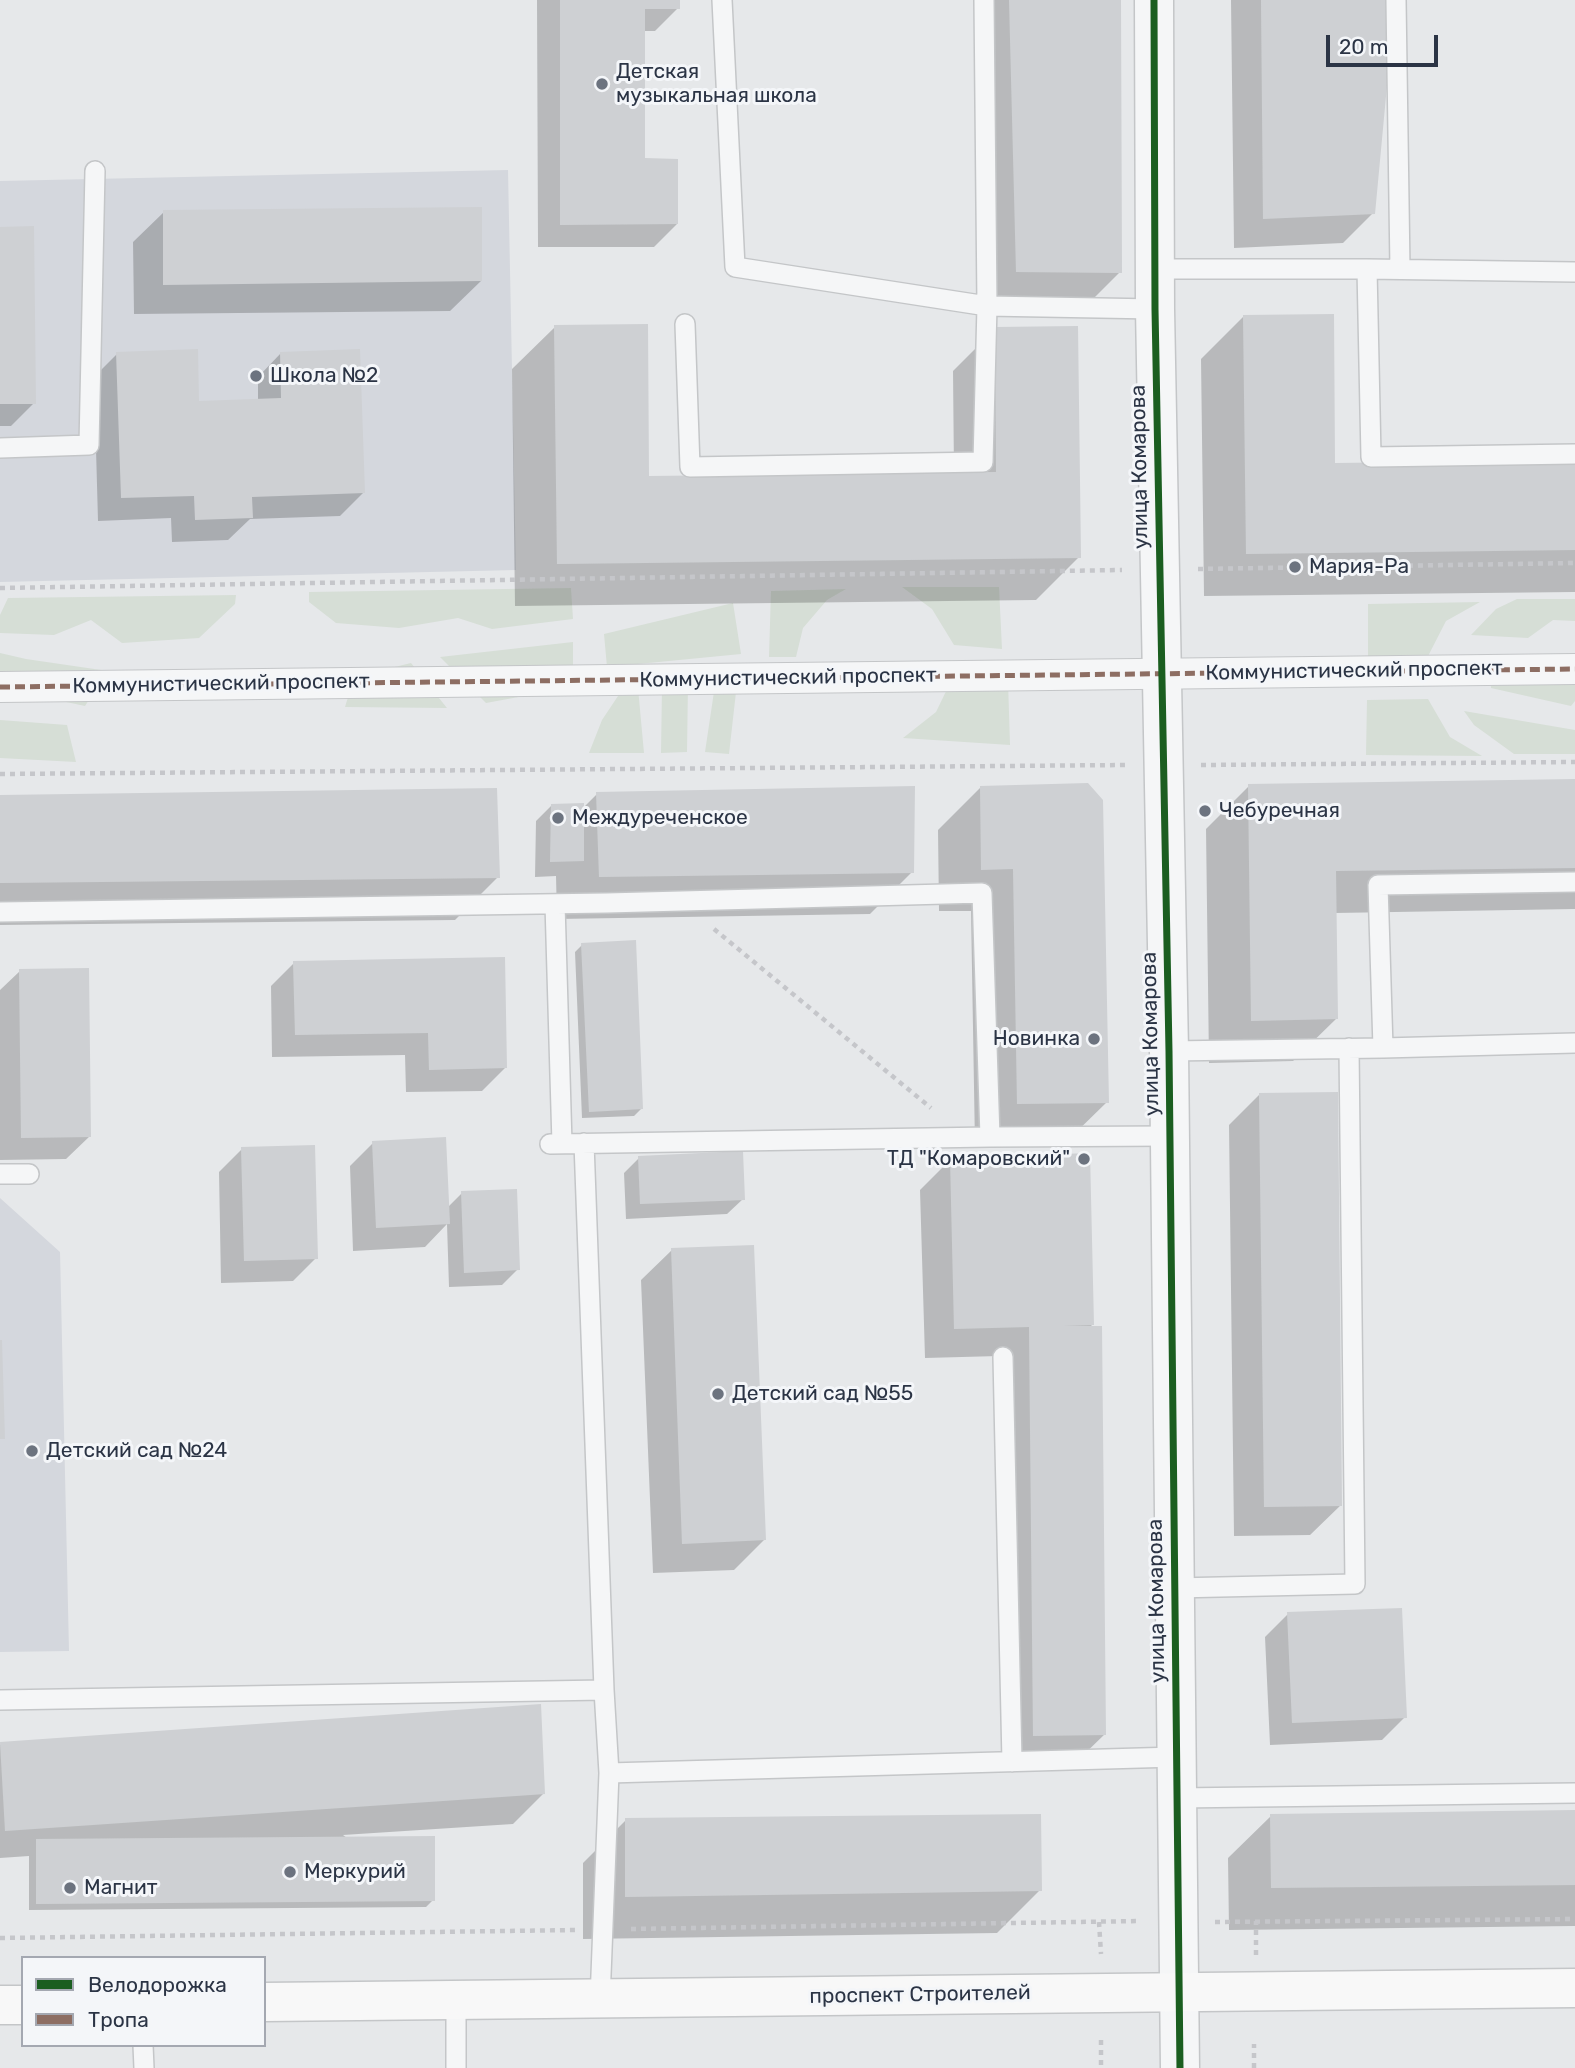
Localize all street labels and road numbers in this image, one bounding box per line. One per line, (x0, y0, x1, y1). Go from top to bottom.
street label: улица Комарова (1126, 385, 1154, 549)
street label: Коммунистический проспект (1205, 656, 1503, 686)
street label: Коммунистический проспект (639, 663, 937, 693)
street label: Коммунистический проспект (72, 669, 370, 699)
street label: улица Комарова (1137, 952, 1165, 1116)
street label: улица Комарова (1143, 1519, 1171, 1683)
street label: проспект Строителей (809, 1980, 1031, 2010)

